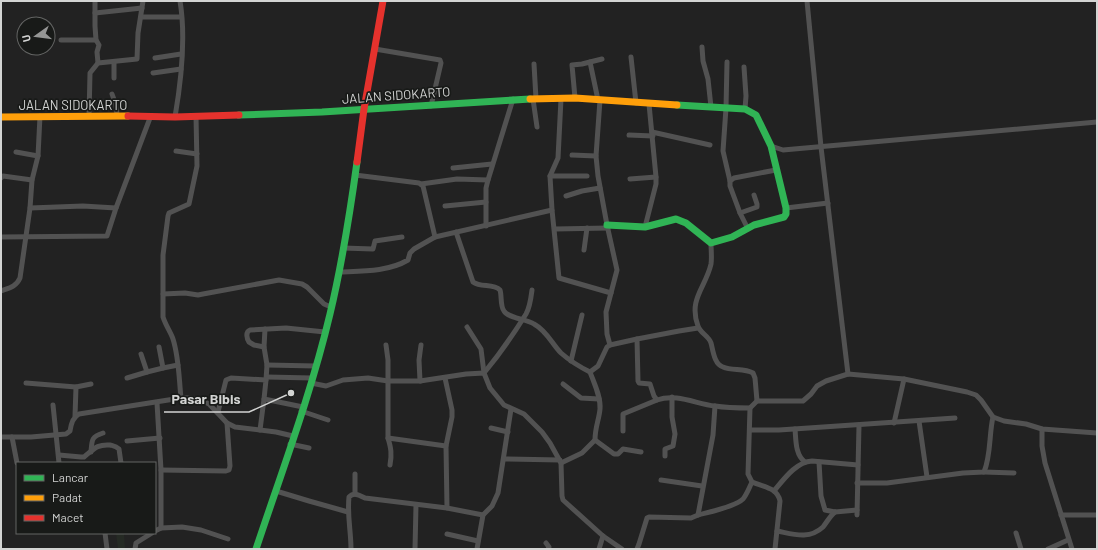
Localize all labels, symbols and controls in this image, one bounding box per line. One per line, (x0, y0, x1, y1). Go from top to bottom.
north arrow (16, 16, 56, 56)
text: U (19, 34, 33, 43)
street label: JALAN SIDOKARTO (341, 83, 451, 107)
street label: JALAN SIDOKARTO (19, 97, 127, 113)
callout: Pasar Bibis (164, 386, 249, 412)
text: Pasar Bibis (171, 390, 241, 407)
legend (16, 462, 156, 534)
text: Lancar (52, 470, 89, 484)
text: Padat (52, 490, 82, 504)
text: Macet (52, 510, 84, 524)

